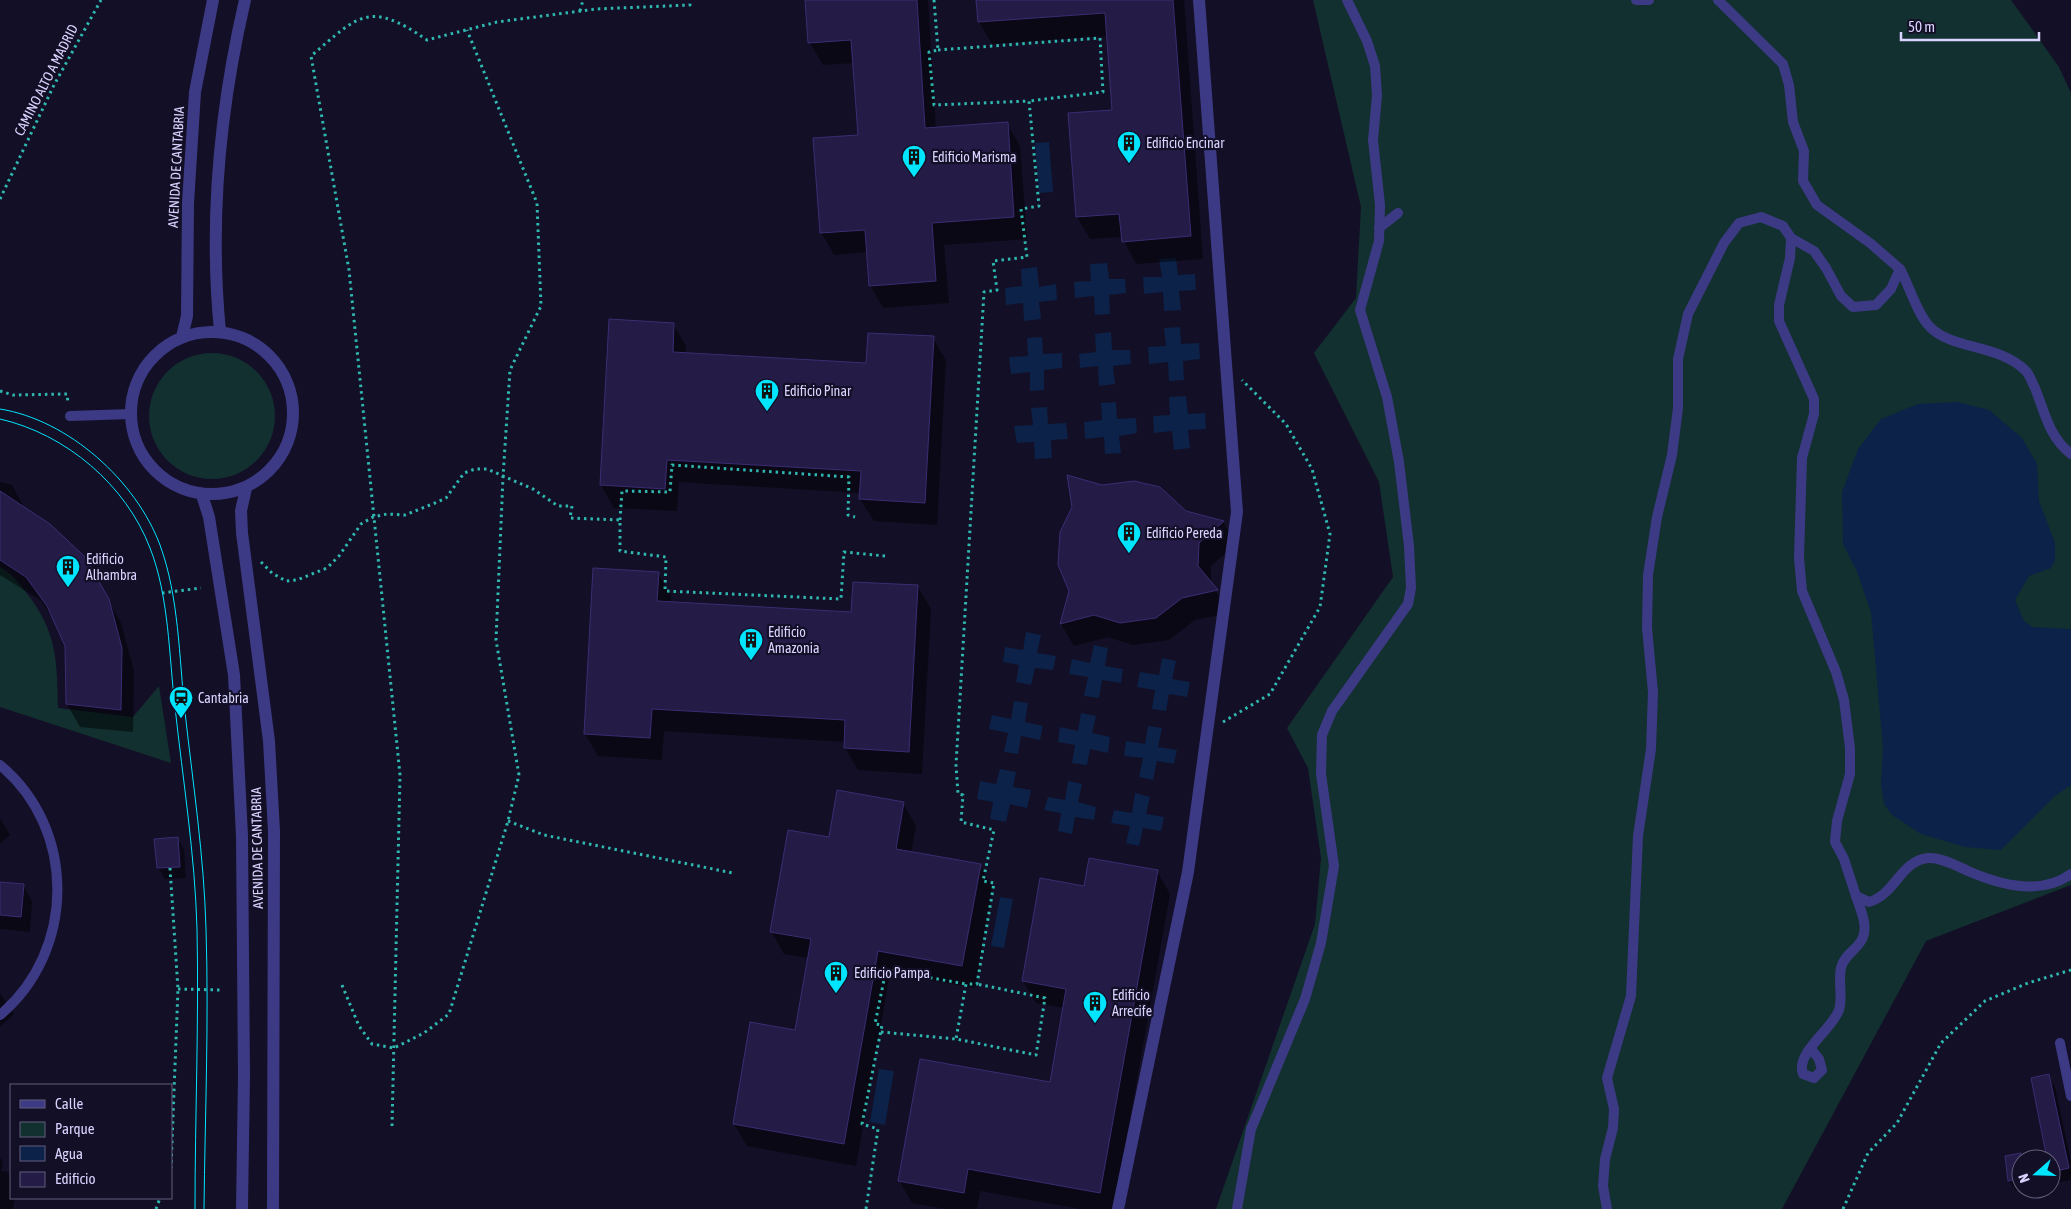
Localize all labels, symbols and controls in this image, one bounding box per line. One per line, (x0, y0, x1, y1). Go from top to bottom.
scale bar (1901, 10, 2038, 42)
text: 50 m (1908, 18, 1935, 35)
street label: CAMINO ALTO A MADRID (11, 22, 81, 138)
street label: AVENIDA DE CANTABRIA (165, 106, 187, 228)
building icon: Edificio Encinar (1116, 130, 1142, 164)
place label: Edificio Encinar (1146, 135, 1225, 151)
building icon: Edificio Marisma (901, 144, 927, 178)
place label: Edificio Marisma (932, 149, 1017, 165)
building icon: Edificio Pinar (754, 378, 780, 412)
place label: Edificio Pinar (784, 383, 852, 399)
building icon: Edificio Pereda (1116, 520, 1142, 554)
place label: Edificio Pereda (1146, 525, 1222, 541)
place label: Edificio Alhambra (86, 551, 137, 583)
building icon: Edificio Alhambra (55, 554, 81, 588)
place label: Edificio Amazonia (768, 624, 819, 656)
building icon: Edificio Amazonia (738, 627, 764, 661)
station icon: Cantabria (168, 685, 194, 719)
place label: Cantabria (198, 690, 249, 706)
street label: AVENIDA DE CANTABRIA (248, 787, 266, 909)
building icon: Edificio Pampa (823, 960, 849, 994)
place label: Edificio Pampa (854, 965, 930, 981)
place label: Edificio Arrecife (1112, 987, 1152, 1019)
building icon: Edificio Arrecife (1082, 990, 1108, 1024)
legend (10, 1084, 172, 1199)
text: Calle (55, 1095, 84, 1112)
text: Parque (55, 1120, 95, 1137)
text: Agua (55, 1145, 83, 1162)
north arrow (2011, 1149, 2061, 1199)
text: Edificio (55, 1170, 96, 1187)
text: N (2015, 1172, 2033, 1185)

